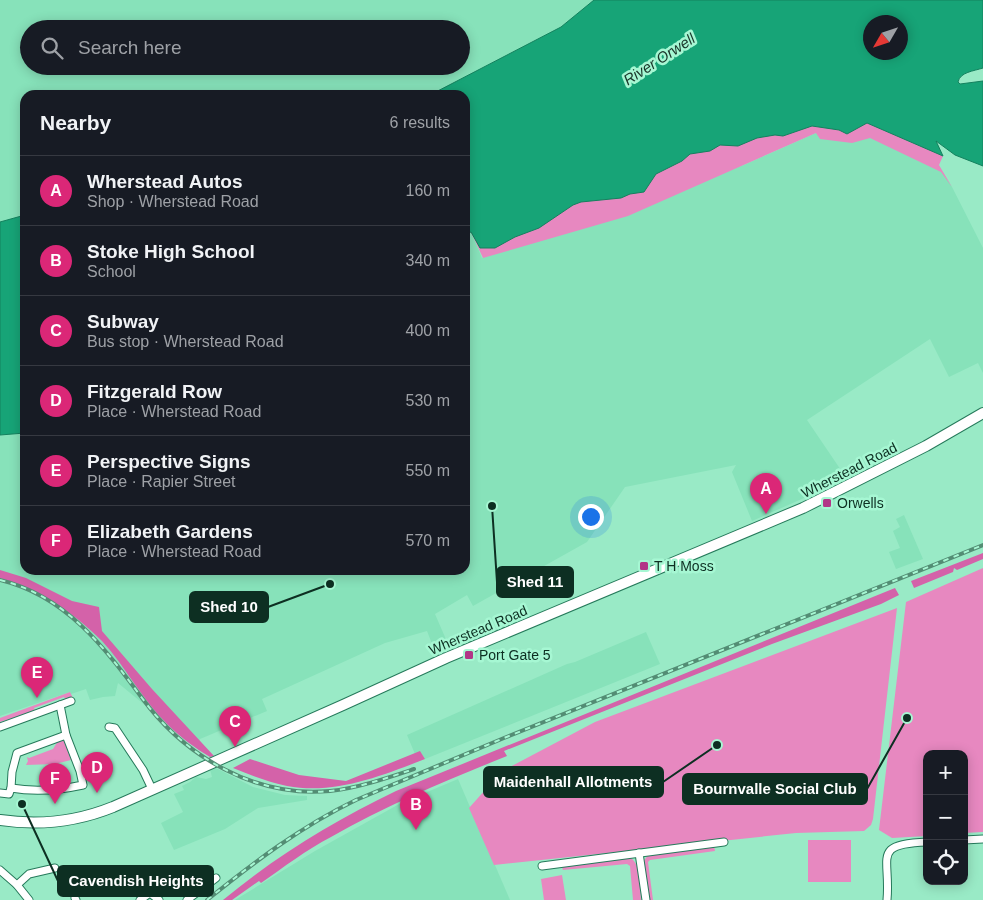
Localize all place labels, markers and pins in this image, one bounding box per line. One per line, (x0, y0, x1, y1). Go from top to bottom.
pin: A (750, 473, 782, 514)
place label: Orwells (837, 495, 884, 511)
marker: Orwells (821, 497, 833, 509)
place label: T H Moss (654, 558, 714, 574)
marker: T H Moss (638, 560, 650, 572)
callout: Shed 11 (497, 567, 573, 597)
callout: Shed 10 (190, 592, 268, 622)
place label: Port Gate 5 (479, 647, 551, 663)
marker: Port Gate 5 (463, 649, 475, 661)
pin: E (21, 657, 53, 698)
pin: C (219, 706, 251, 747)
pin: D (81, 752, 113, 793)
pin: F (39, 763, 71, 804)
callout: Maidenhall Allotments (484, 767, 663, 797)
callout: Bournvalle Social Club (683, 774, 867, 804)
pin: B (400, 789, 432, 830)
callout: Cavendish Heights (58, 866, 213, 896)

